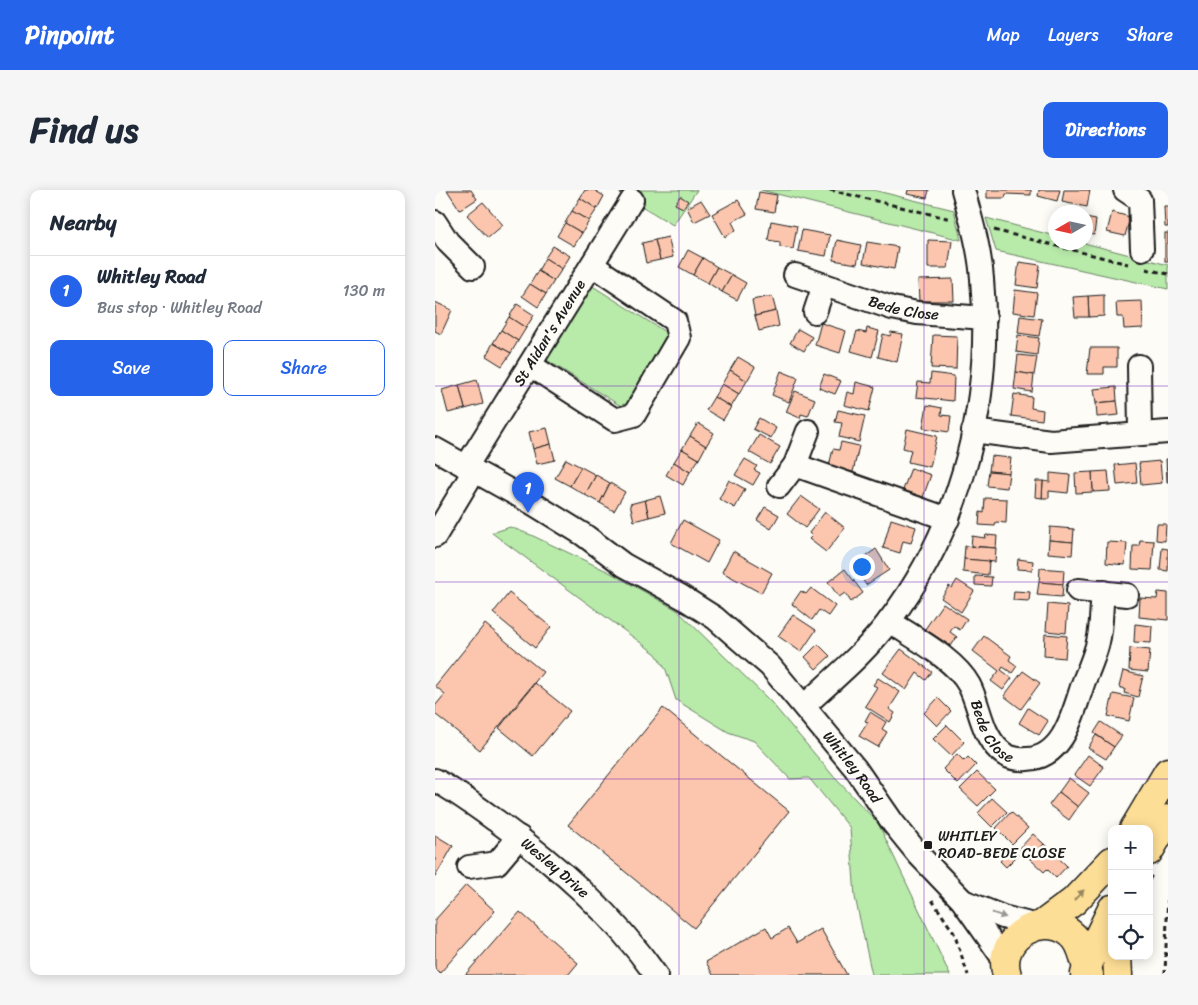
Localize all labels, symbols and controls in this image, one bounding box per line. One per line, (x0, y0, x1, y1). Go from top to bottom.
text: Pinpoint (25, 14, 114, 56)
text: Map (987, 19, 1020, 51)
text: Layers (1048, 19, 1099, 51)
text: Share (1127, 19, 1173, 51)
text: Find us (30, 99, 138, 161)
button: Directions (1043, 102, 1168, 158)
text: Nearby (50, 204, 116, 242)
north arrow (1048, 205, 1093, 250)
text: Whitley Road (97, 260, 206, 293)
street label: St Aidan's Avenue (506, 274, 593, 391)
text: 1 (63, 276, 69, 305)
text: 130 m (343, 276, 385, 305)
street label: Bede Close (865, 288, 940, 328)
text: Bus stop · Whitley Road (97, 293, 262, 322)
button: Save (50, 340, 213, 396)
button: Share (223, 340, 385, 396)
pin: 1 (512, 472, 544, 513)
your location (849, 554, 875, 580)
street label: Bede Close (963, 697, 1018, 771)
street label: Whitley Road (816, 725, 889, 810)
place label: WHITLEY ROAD-BEDE CLOSE (938, 823, 1067, 866)
map controls (1108, 825, 1153, 960)
button: + (1108, 825, 1153, 870)
street label: Wesley Drive (515, 831, 596, 905)
marker: WHITLEY ROAD-BEDE CLOSE (922, 839, 934, 851)
button: − (1108, 870, 1153, 915)
one-way arrow (1073, 889, 1085, 901)
one-way arrow (991, 912, 1006, 919)
button: locate (1108, 915, 1153, 960)

